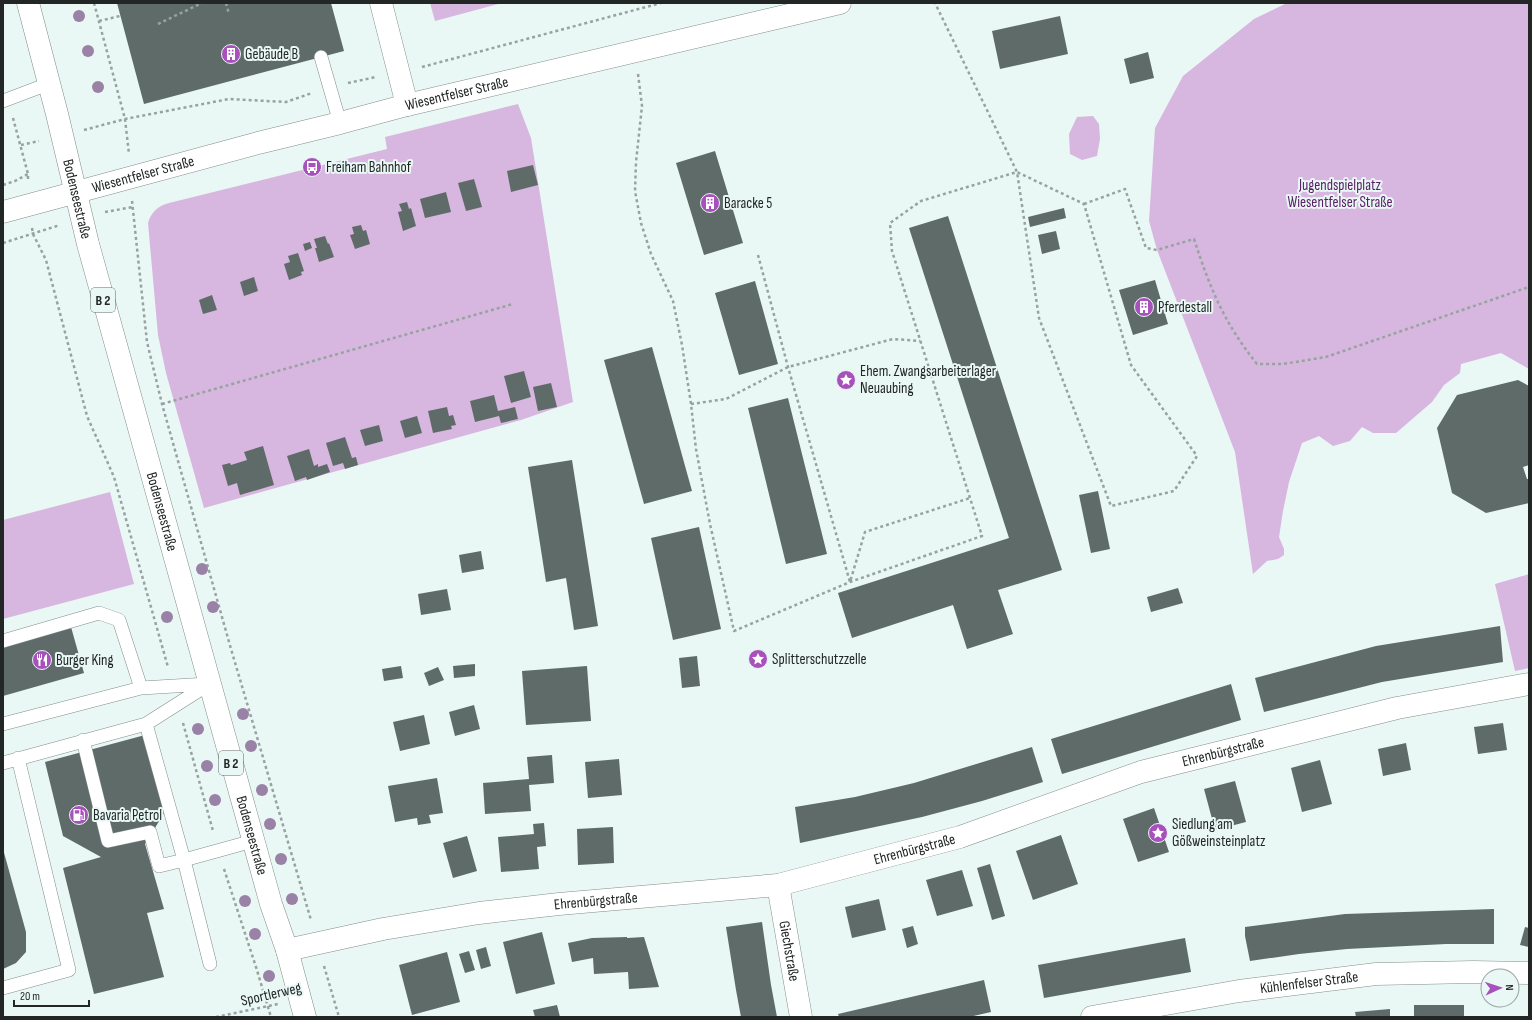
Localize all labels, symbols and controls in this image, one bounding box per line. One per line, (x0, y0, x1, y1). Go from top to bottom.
building icon: Gebäude B (220, 43, 242, 65)
place label: Gebäude B (245, 45, 298, 64)
street label: Wiesentfelser Straße (403, 72, 510, 115)
street label: Wiesentfelser Straße (90, 152, 196, 198)
bus stop icon: Freiham Bahnhof (301, 156, 323, 178)
street label: Bodenseestraße (58, 157, 95, 241)
place label: Freiham Bahnhof (326, 158, 412, 177)
park label: Jugendspielplatz Wiesentfelser Straße (1287, 176, 1393, 212)
building icon: Baracke 5 (699, 192, 721, 214)
place label: Baracke 5 (724, 194, 772, 213)
road number: B 2 (91, 288, 115, 312)
building icon: Pferdestall (1133, 296, 1155, 318)
place label: Pferdestall (1158, 298, 1212, 317)
place label: Ehem. Zwangsarbeiterlager Neuaubing (860, 362, 997, 398)
place icon: Ehem. Zwangsarbeiterlager Neuaubing (835, 369, 857, 391)
street label: Bodenseestraße (142, 470, 182, 553)
place icon: Splitterschutzzelle (747, 648, 769, 670)
restaurant icon: Burger King (31, 649, 53, 671)
place label: Splitterschutzzelle (772, 650, 867, 669)
place label: Burger King (56, 651, 114, 670)
street label: Ehrenbürgstraße (1180, 733, 1266, 771)
road number: B 2 (219, 751, 243, 775)
street label: Bodenseestraße (231, 794, 271, 877)
fuel station icon: Bavaria Petrol (68, 804, 90, 826)
place label: Bavaria Petrol (93, 806, 162, 825)
place label: Siedlung am Gößweinsteinplatz (1172, 815, 1266, 851)
place icon: Siedlung am Gößweinsteinplatz (1147, 822, 1169, 844)
street label: Ehrenbürgstraße (872, 830, 957, 869)
street label: Ehrenbürgstraße (553, 888, 638, 914)
street label: Giechstraße (774, 919, 804, 983)
street label: Kühlenfelser Straße (1259, 967, 1359, 998)
north arrow (1480, 968, 1520, 1008)
street label: Sportlerweg (239, 978, 303, 1011)
scale bar (14, 982, 89, 1008)
text: N (1503, 984, 1516, 991)
text: 20 m (20, 989, 40, 1004)

